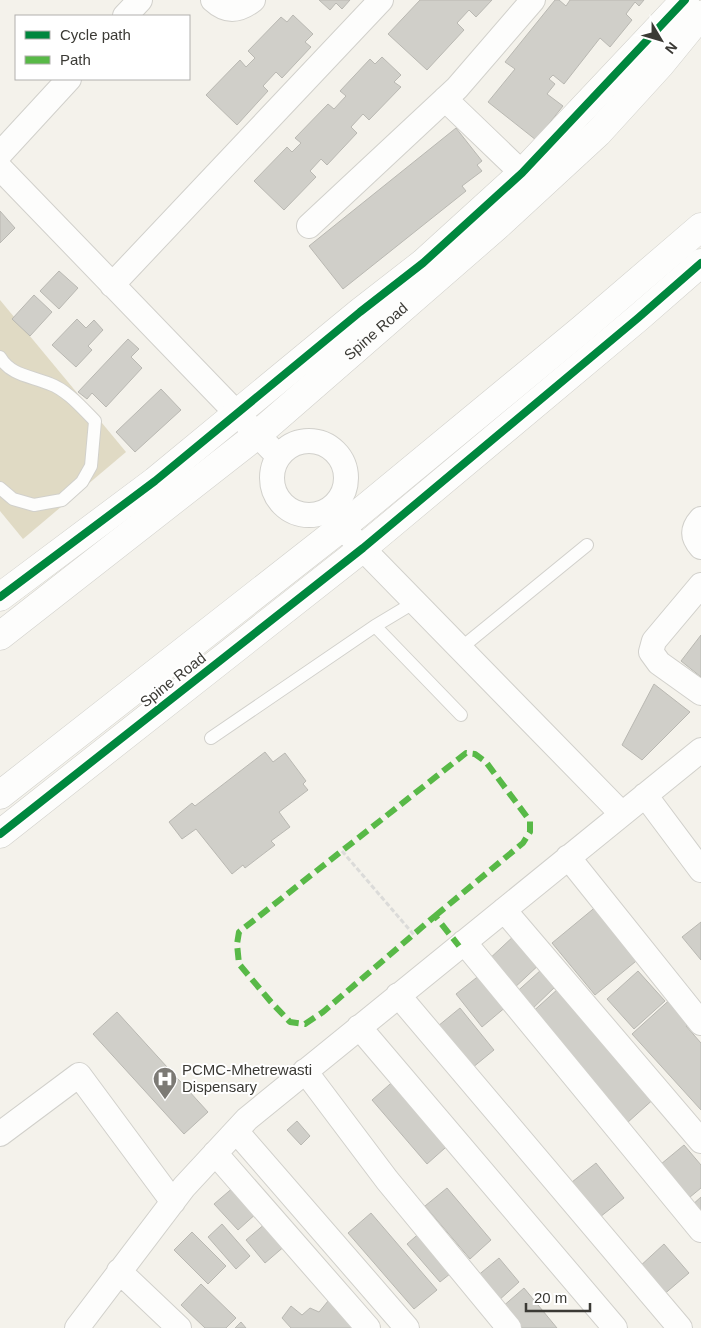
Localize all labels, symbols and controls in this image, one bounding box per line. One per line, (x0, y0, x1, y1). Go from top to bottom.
legend (15, 15, 190, 80)
north arrow (636, 15, 686, 65)
text: Cycle path (60, 26, 131, 43)
text: N (662, 39, 681, 57)
text: Path (60, 51, 91, 68)
street label: Spine Road (340, 299, 411, 363)
street label: Spine Road (137, 649, 209, 710)
place label: PCMC-Mhetrewasti Dispensary (182, 1061, 312, 1095)
hospital icon: PCMC-Mhetrewasti Dispensary (152, 1066, 178, 1100)
scale bar (526, 1280, 590, 1312)
text: 20 m (534, 1289, 567, 1306)

